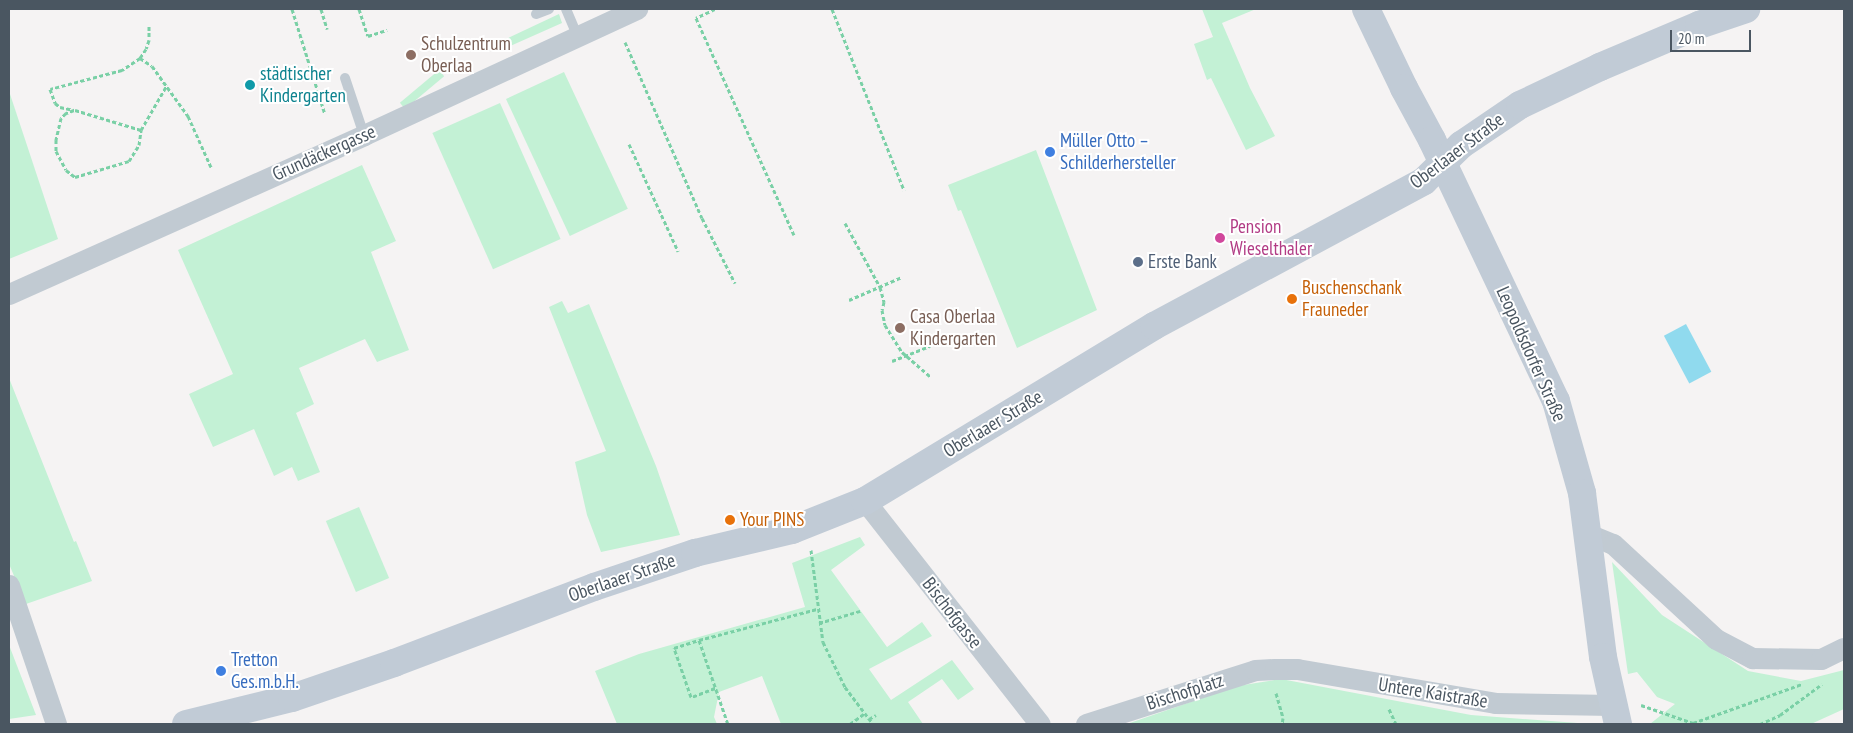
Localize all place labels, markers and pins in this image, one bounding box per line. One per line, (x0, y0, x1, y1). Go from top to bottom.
place label: Schulzentrum Oberlaa (421, 33, 511, 77)
marker: Schulzentrum Oberlaa (405, 49, 417, 61)
place label: städtischer Kindergarten (260, 63, 346, 107)
marker: städtischer Kindergarten (244, 79, 256, 91)
place label: Müller Otto – Schilderhersteller (1060, 130, 1176, 174)
marker: Müller Otto – Schilderhersteller (1044, 146, 1056, 158)
place label: Pension Wieselthaler (1230, 216, 1312, 260)
marker: Pension Wieselthaler (1214, 232, 1226, 244)
place label: Erste Bank (1148, 251, 1217, 273)
marker: Erste Bank (1132, 256, 1144, 268)
place label: Buschenschank Frauneder (1302, 277, 1402, 321)
marker: Buschenschank Frauneder (1286, 293, 1298, 305)
place label: Casa Oberlaa Kindergarten (910, 306, 996, 350)
marker: Casa Oberlaa Kindergarten (894, 322, 906, 334)
place label: Your PINS (740, 509, 804, 531)
marker: Your PINS (724, 514, 736, 526)
place label: Tretton Ges.m.b.H. (231, 649, 299, 693)
marker: Tretton Ges.m.b.H. (215, 665, 227, 677)

